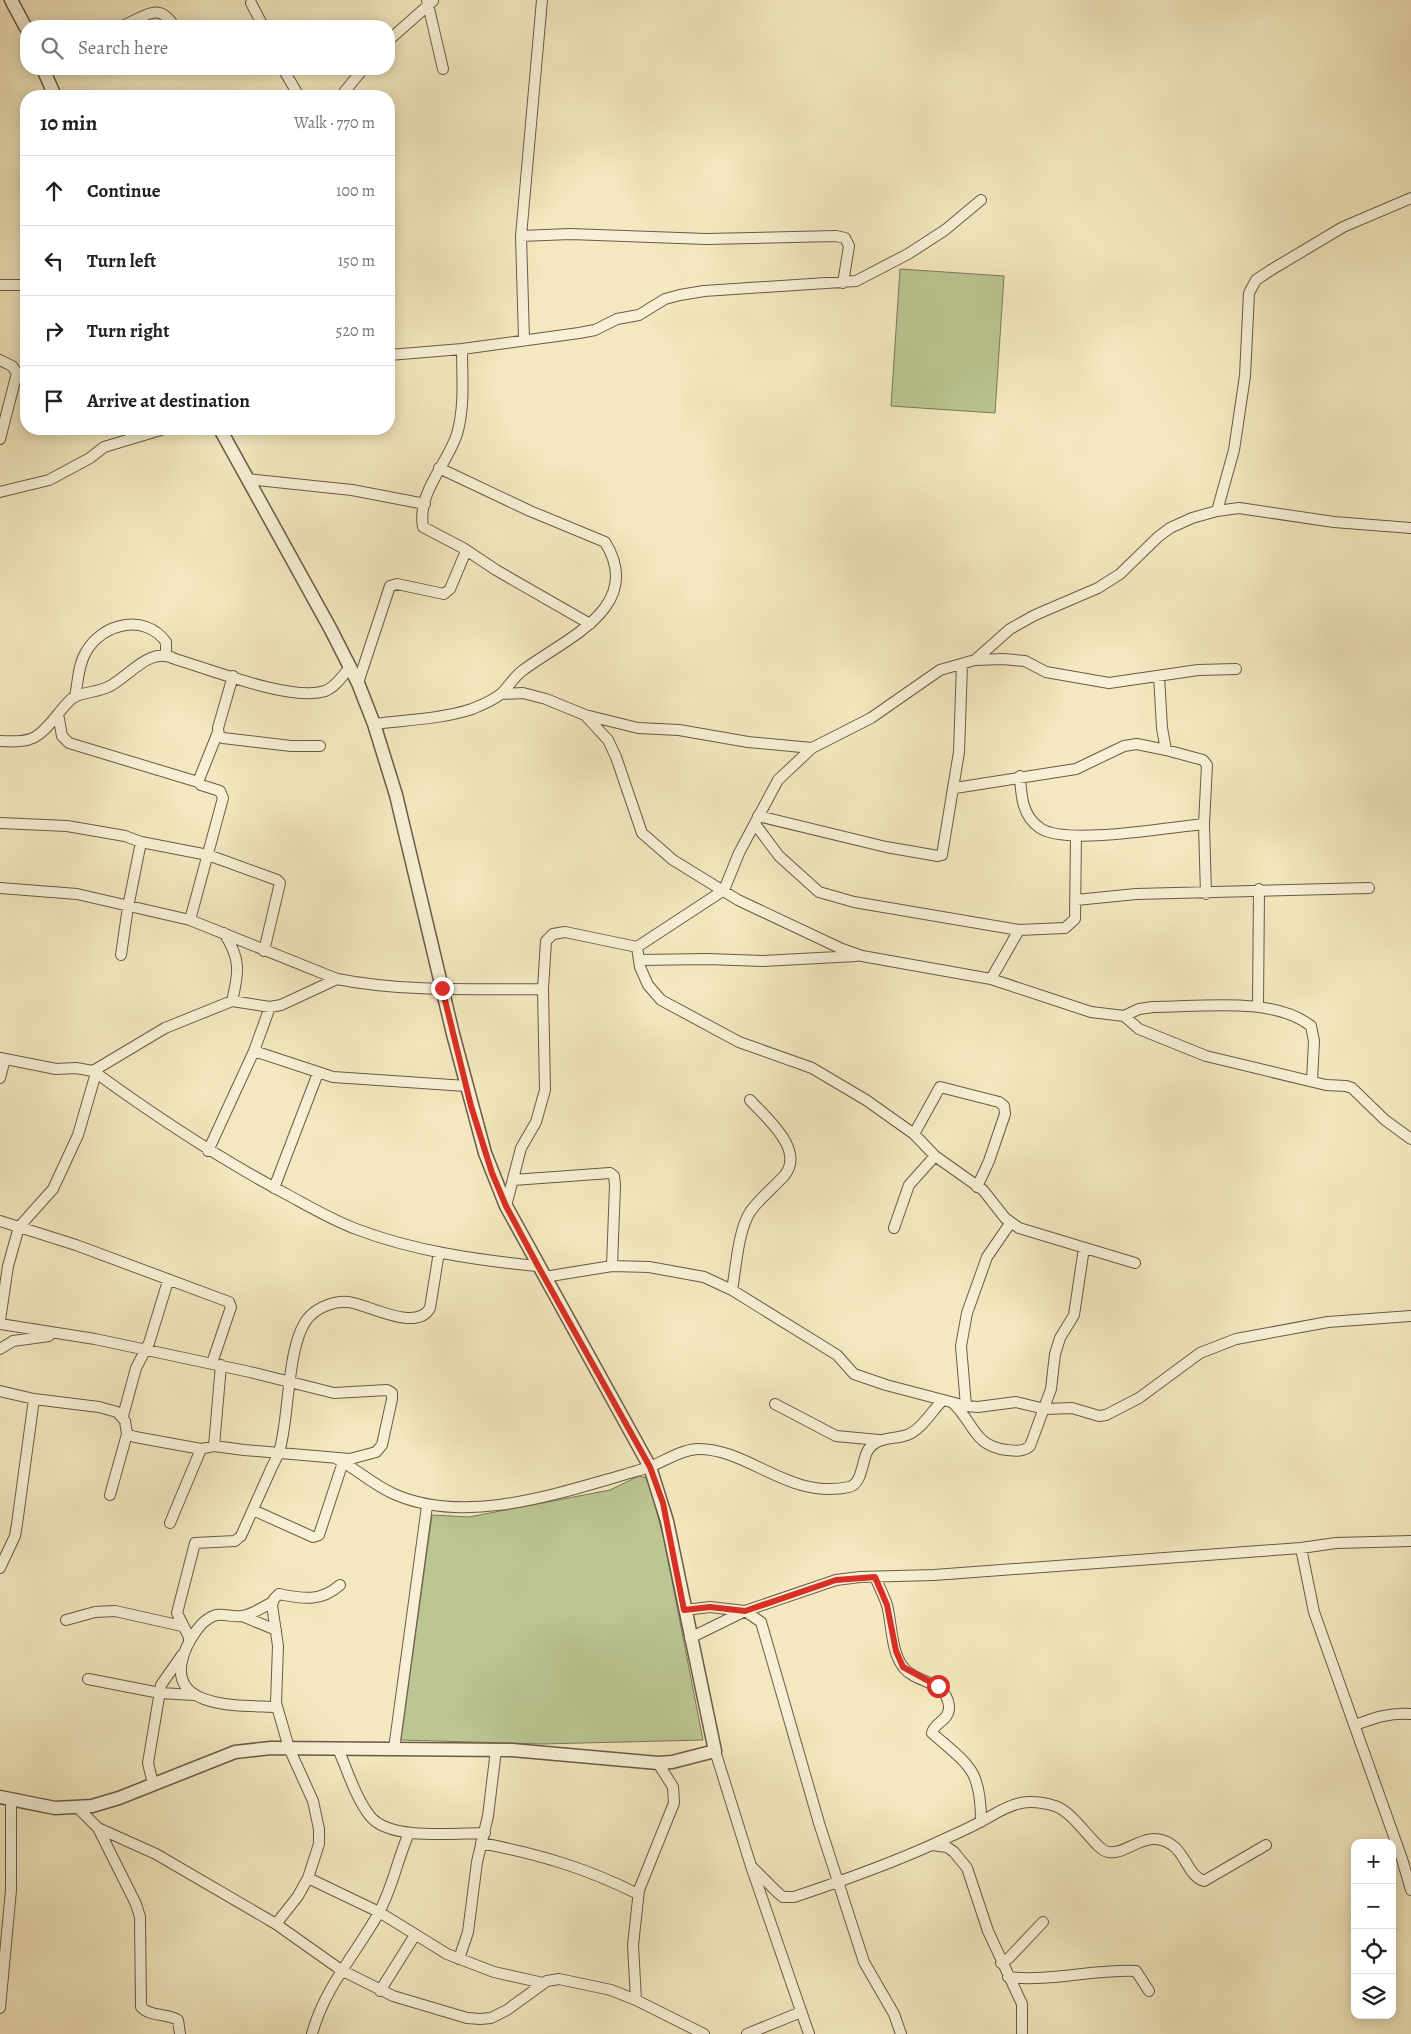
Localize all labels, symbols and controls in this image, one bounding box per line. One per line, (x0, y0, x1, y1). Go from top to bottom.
search box (20, 20, 395, 75)
icon: search (38, 34, 66, 62)
text: Search here (78, 35, 168, 61)
text: 10 min (40, 109, 97, 137)
text: Walk · 770 m (294, 112, 375, 134)
icon: ahead (40, 177, 68, 205)
text: Continue (87, 178, 161, 204)
text: 100 m (336, 180, 375, 202)
icon: left (40, 247, 68, 275)
text: Turn left (87, 248, 156, 274)
text: 150 m (338, 250, 375, 272)
icon: right (40, 317, 68, 345)
text: Turn right (87, 318, 169, 344)
text: 520 m (336, 320, 375, 342)
icon: arrive (40, 387, 68, 415)
text: Arrive at destination (87, 388, 250, 414)
route end (431, 977, 454, 1000)
route start (927, 1675, 950, 1698)
map controls (1351, 1839, 1396, 2019)
button: + (1351, 1839, 1396, 1884)
button: − (1351, 1884, 1396, 1929)
button: locate (1351, 1929, 1396, 1974)
button: layers (1351, 1974, 1396, 2019)

